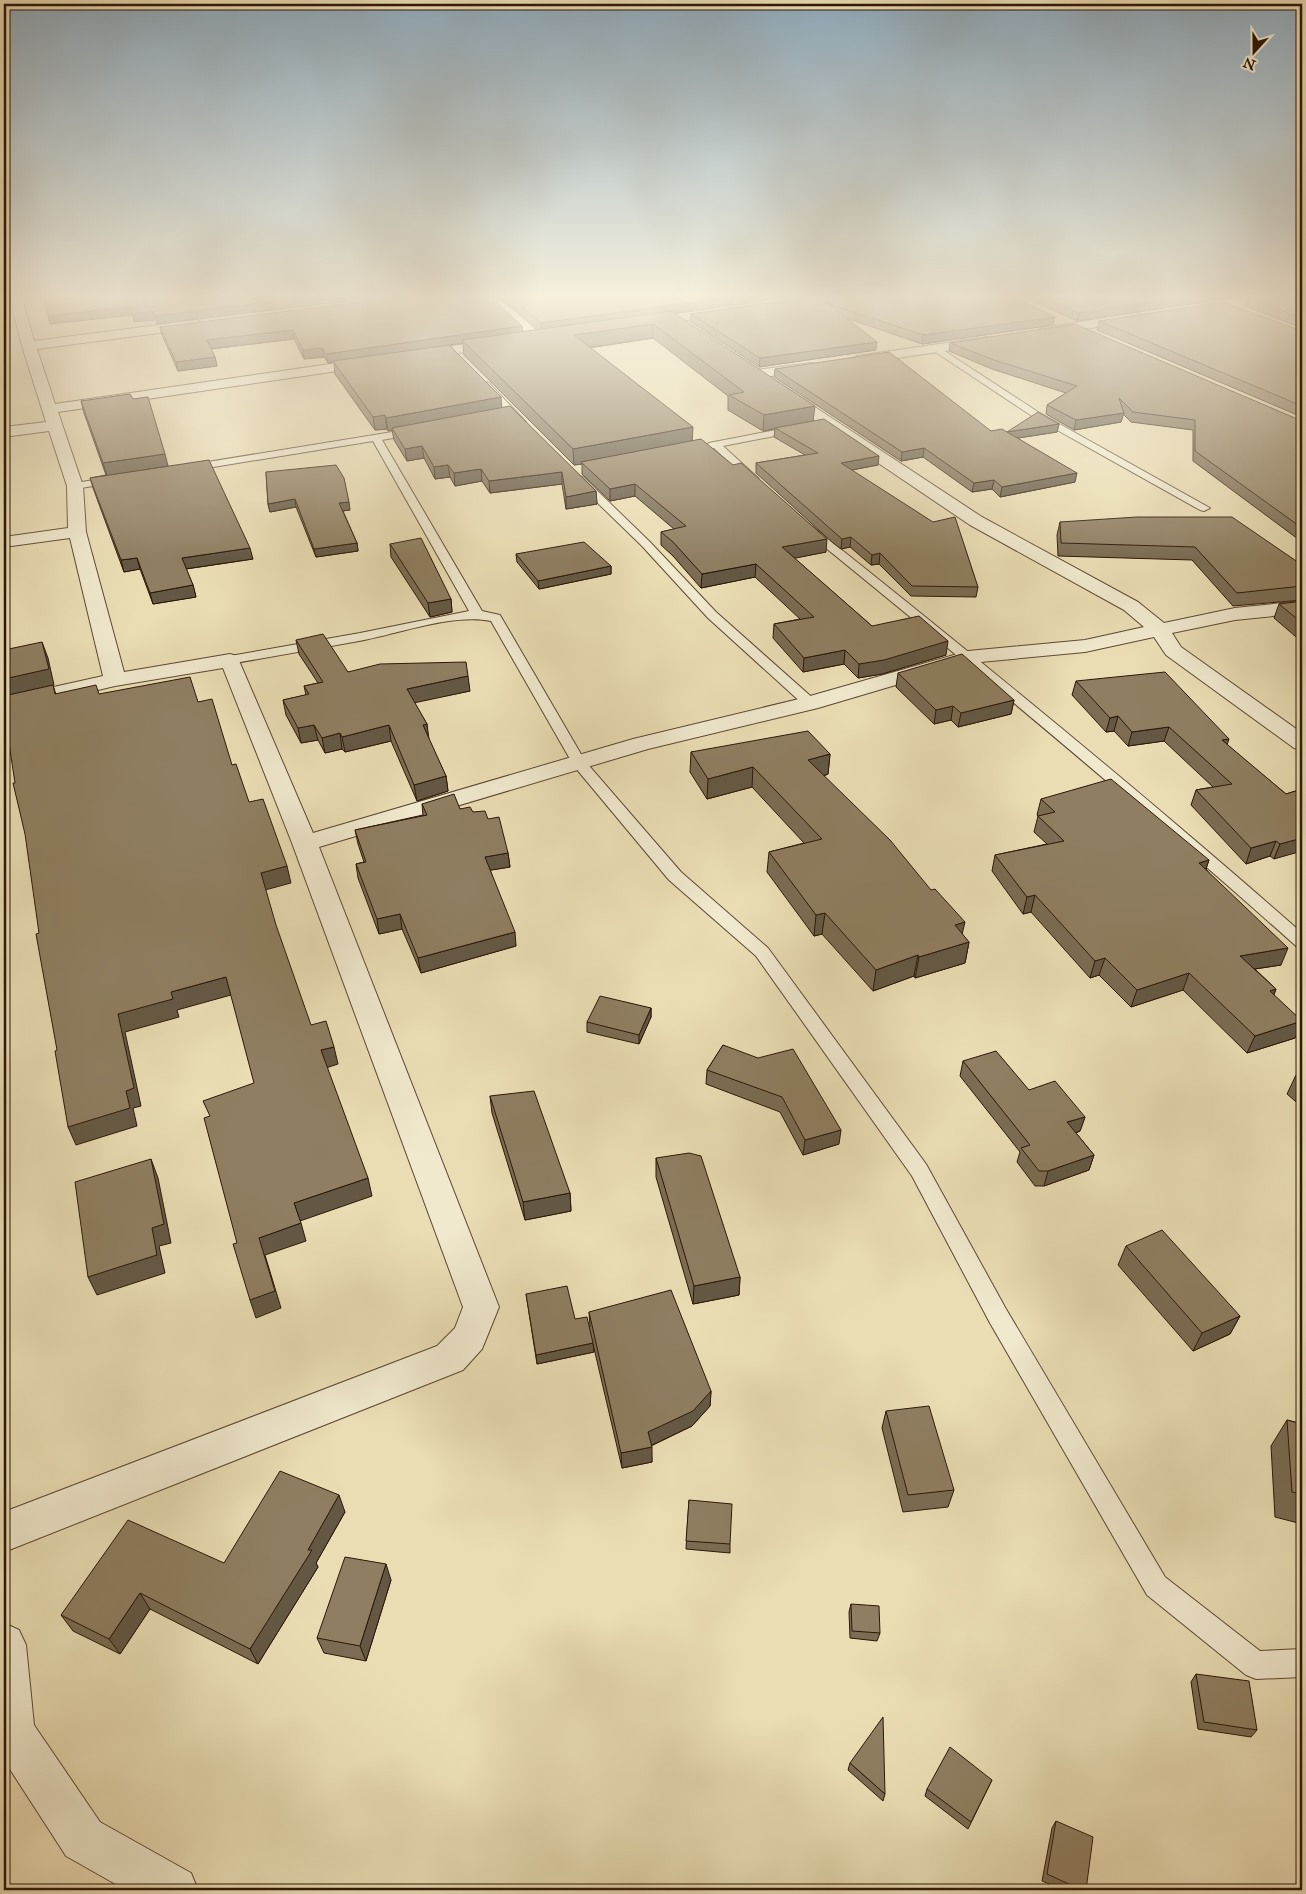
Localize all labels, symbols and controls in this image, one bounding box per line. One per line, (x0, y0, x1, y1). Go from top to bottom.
north arrow (1228, 28, 1278, 78)
text: N (1241, 54, 1258, 74)

